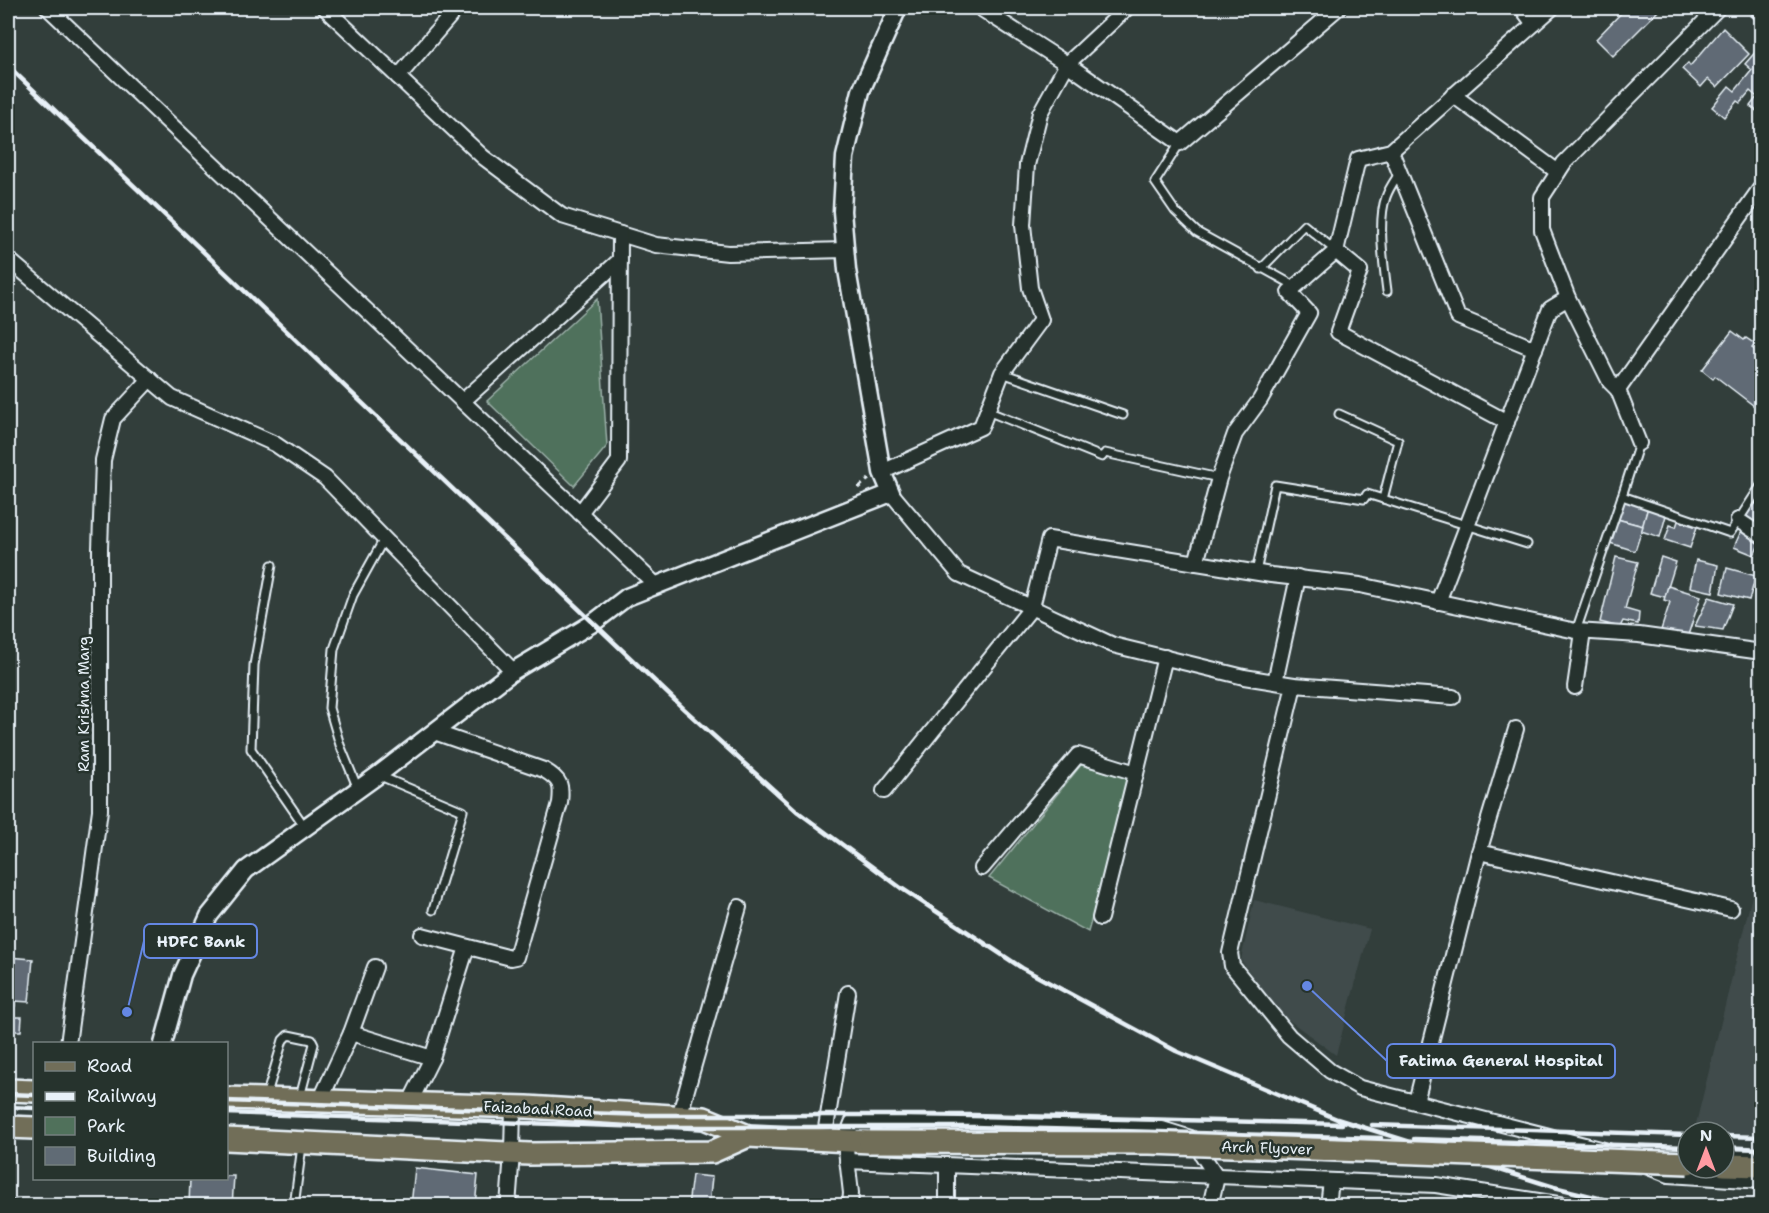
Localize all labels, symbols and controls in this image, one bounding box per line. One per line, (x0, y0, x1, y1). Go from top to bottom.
street label: Ram Krishna Marg (74, 636, 94, 772)
callout: HDFC Bank (144, 924, 257, 958)
text: HDFC Bank (156, 931, 246, 952)
legend (33, 1042, 228, 1180)
callout: Fatima General Hospital (1387, 1044, 1615, 1078)
text: Fatima General Hospital (1399, 1050, 1604, 1071)
text: Road (87, 1054, 132, 1078)
text: Railway (87, 1084, 157, 1108)
street label: Faizabad Road (483, 1096, 593, 1122)
text: Park (87, 1114, 126, 1138)
north arrow (1676, 1120, 1736, 1180)
text: N (1700, 1125, 1712, 1146)
street label: Arch Flyover (1221, 1136, 1313, 1160)
text: Building (87, 1144, 156, 1168)

